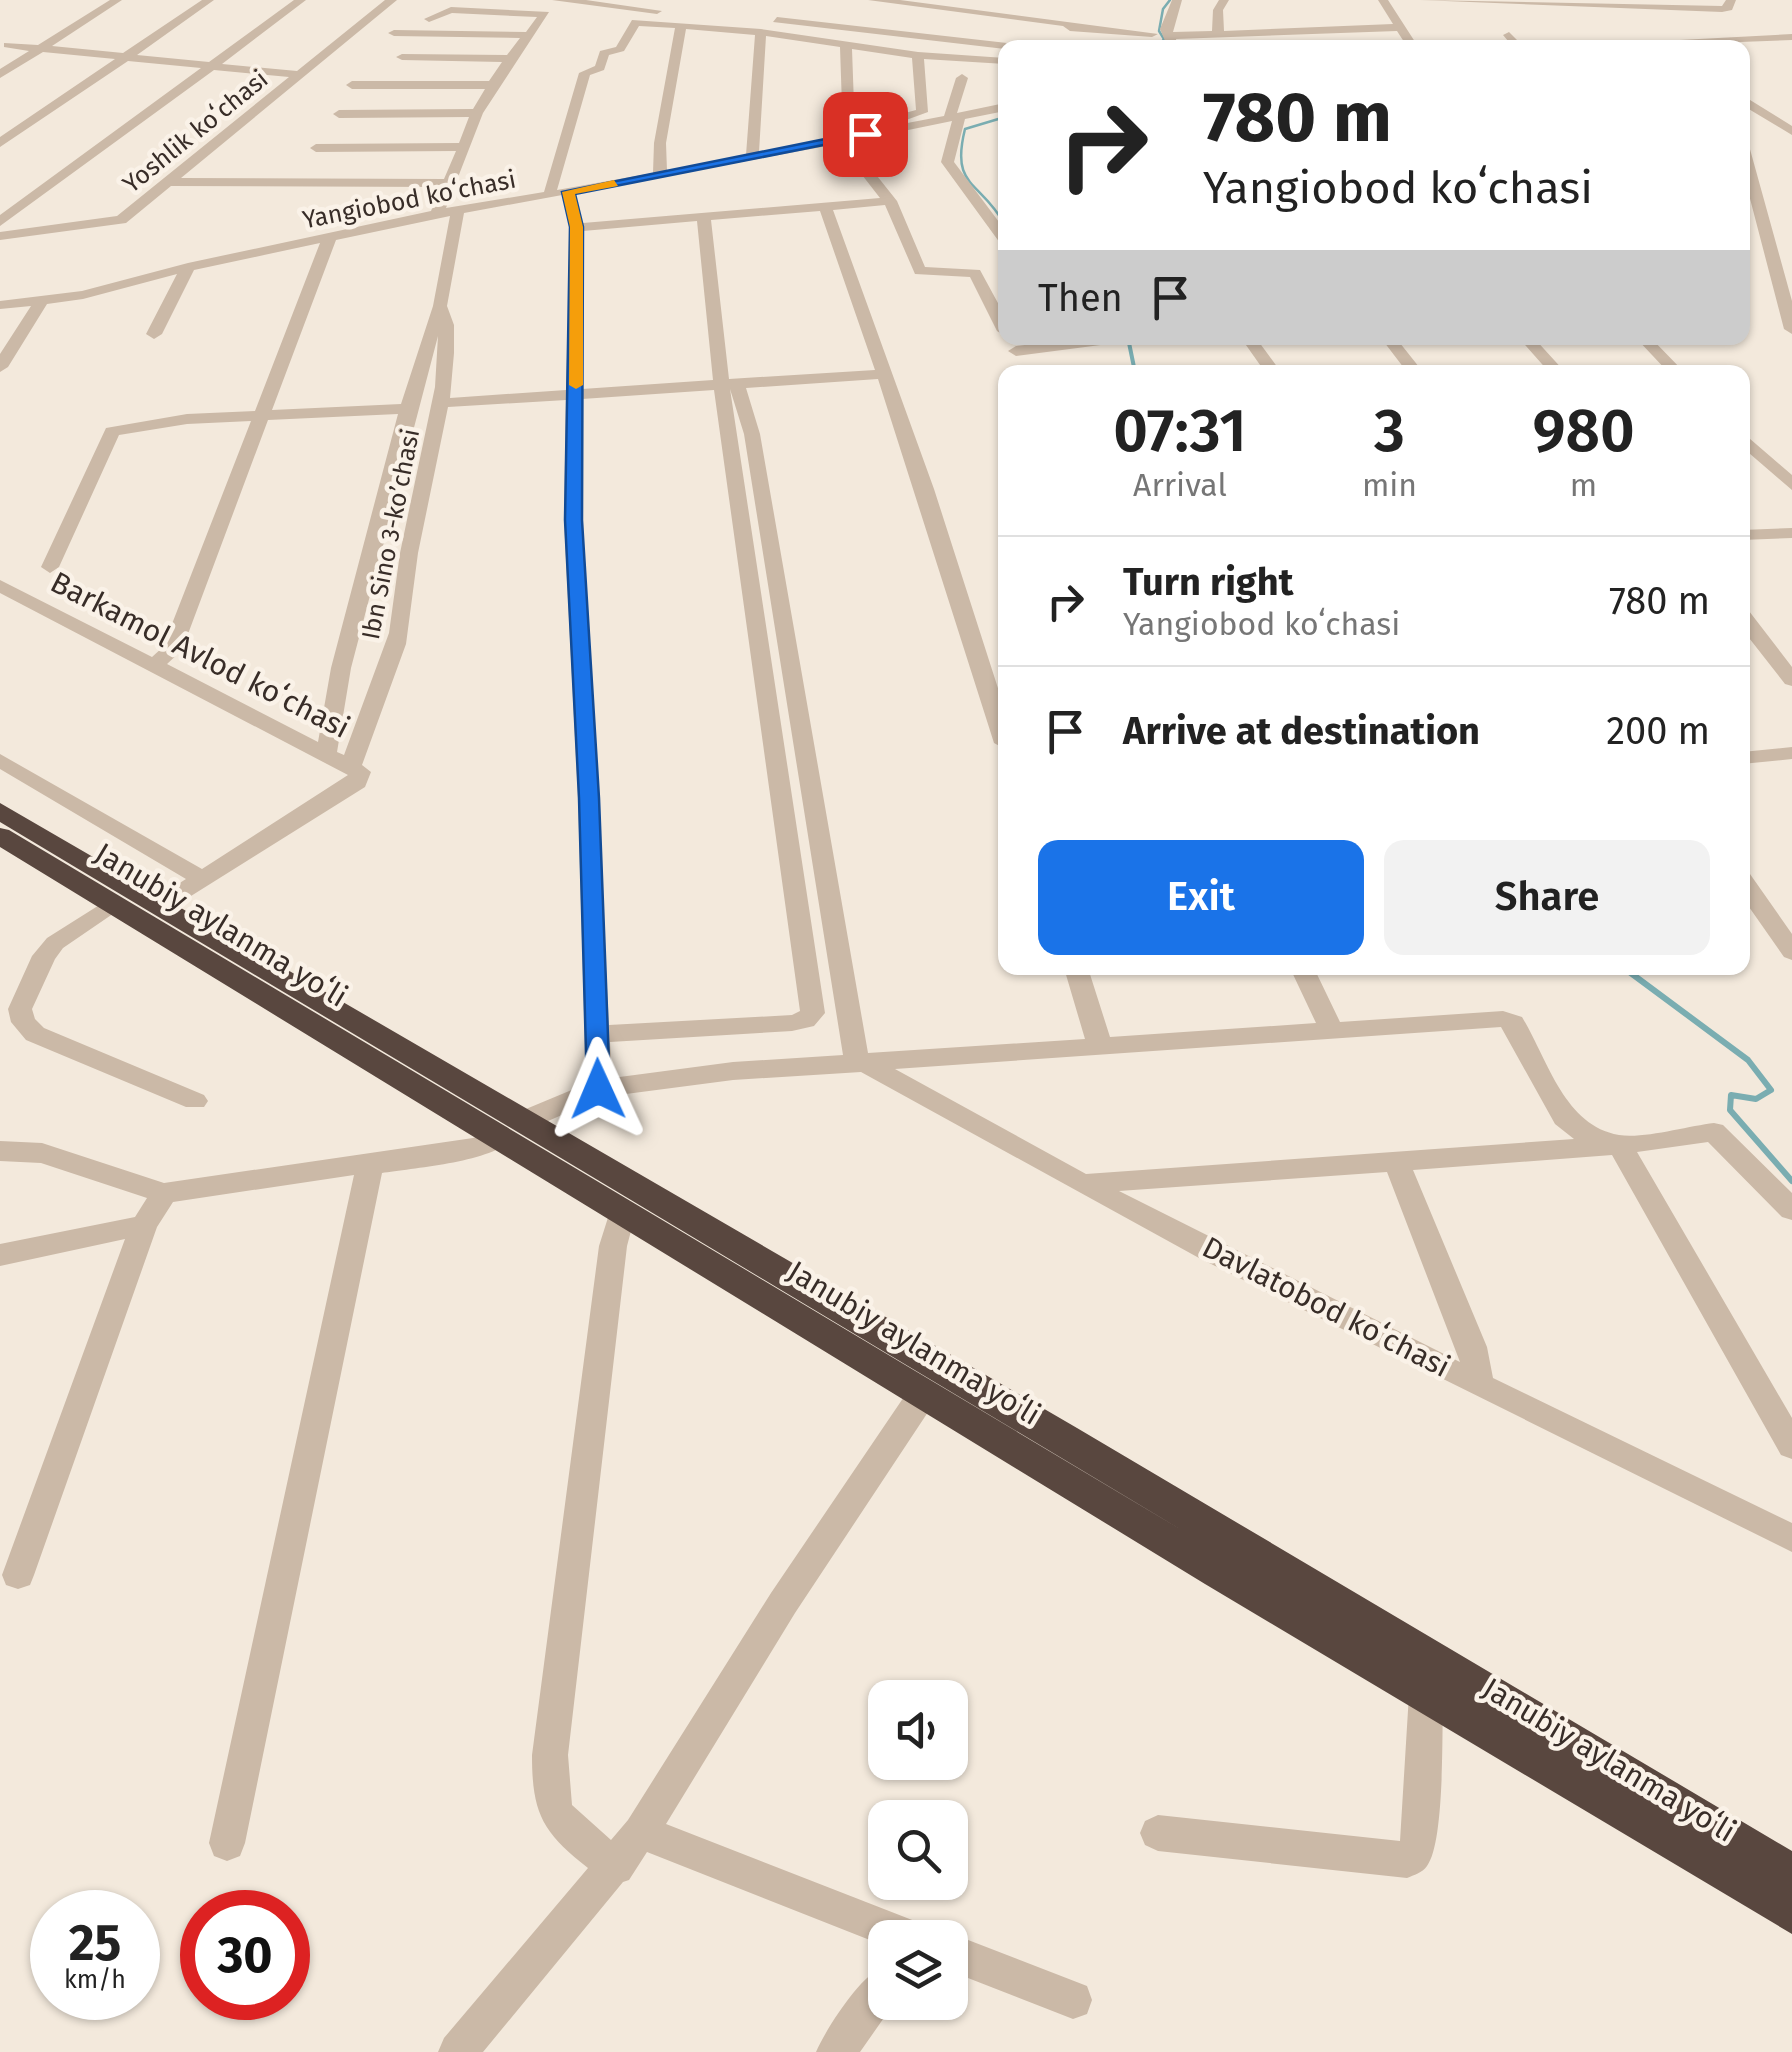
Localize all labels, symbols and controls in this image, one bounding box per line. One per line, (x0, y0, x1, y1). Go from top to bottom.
street label: Yoshlik koʻchasi (117, 64, 274, 199)
text: 780 m (1203, 76, 1392, 160)
icon: right (1038, 80, 1168, 210)
pin (823, 92, 908, 177)
icon: arrive (838, 107, 893, 162)
text: Yangiobod koʻchasi (1203, 161, 1593, 215)
street label: Yangiobod koʻchasi (300, 165, 518, 235)
icon: arrive (1143, 270, 1198, 325)
text: Then (1038, 275, 1123, 321)
text: 07:31 (1113, 395, 1247, 467)
text: 3 (1374, 395, 1405, 467)
text: 980 (1532, 395, 1635, 467)
street label: Ibn Sino 3-koʼchasi (356, 426, 426, 642)
text: Arrival (1133, 466, 1227, 504)
text: min (1362, 466, 1417, 504)
text: m (1570, 466, 1597, 504)
text: Turn right (1123, 559, 1293, 605)
street label: Barkamol Avlod koʻchasi (45, 564, 355, 746)
icon: right (1038, 574, 1093, 629)
text: 780 m (1609, 578, 1710, 624)
text: Yangiobod koʻchasi (1123, 605, 1400, 643)
icon: arrive (1038, 704, 1093, 759)
text: Arrive at destination (1123, 708, 1480, 754)
text: 200 m (1606, 708, 1710, 754)
street label: Janubiy aylanma yoʻli (88, 835, 354, 1015)
button: Exit (1038, 840, 1364, 955)
button: Share (1384, 840, 1710, 955)
position arrow (546, 1037, 650, 1141)
street label: Davlatobod koʻchasi (1196, 1229, 1456, 1385)
street label: Janubiy aylanma yoʻli (781, 1253, 1047, 1433)
street label: Janubiy aylanma yoʻli (1476, 1670, 1742, 1850)
map controls (868, 1680, 968, 2020)
button: sound (868, 1680, 968, 1780)
button: search (868, 1800, 968, 1900)
speed limit sign: 30 (180, 1890, 310, 2020)
text: 25 (69, 1913, 121, 1973)
button: layers (868, 1920, 968, 2020)
text: km/h (64, 1965, 126, 1995)

